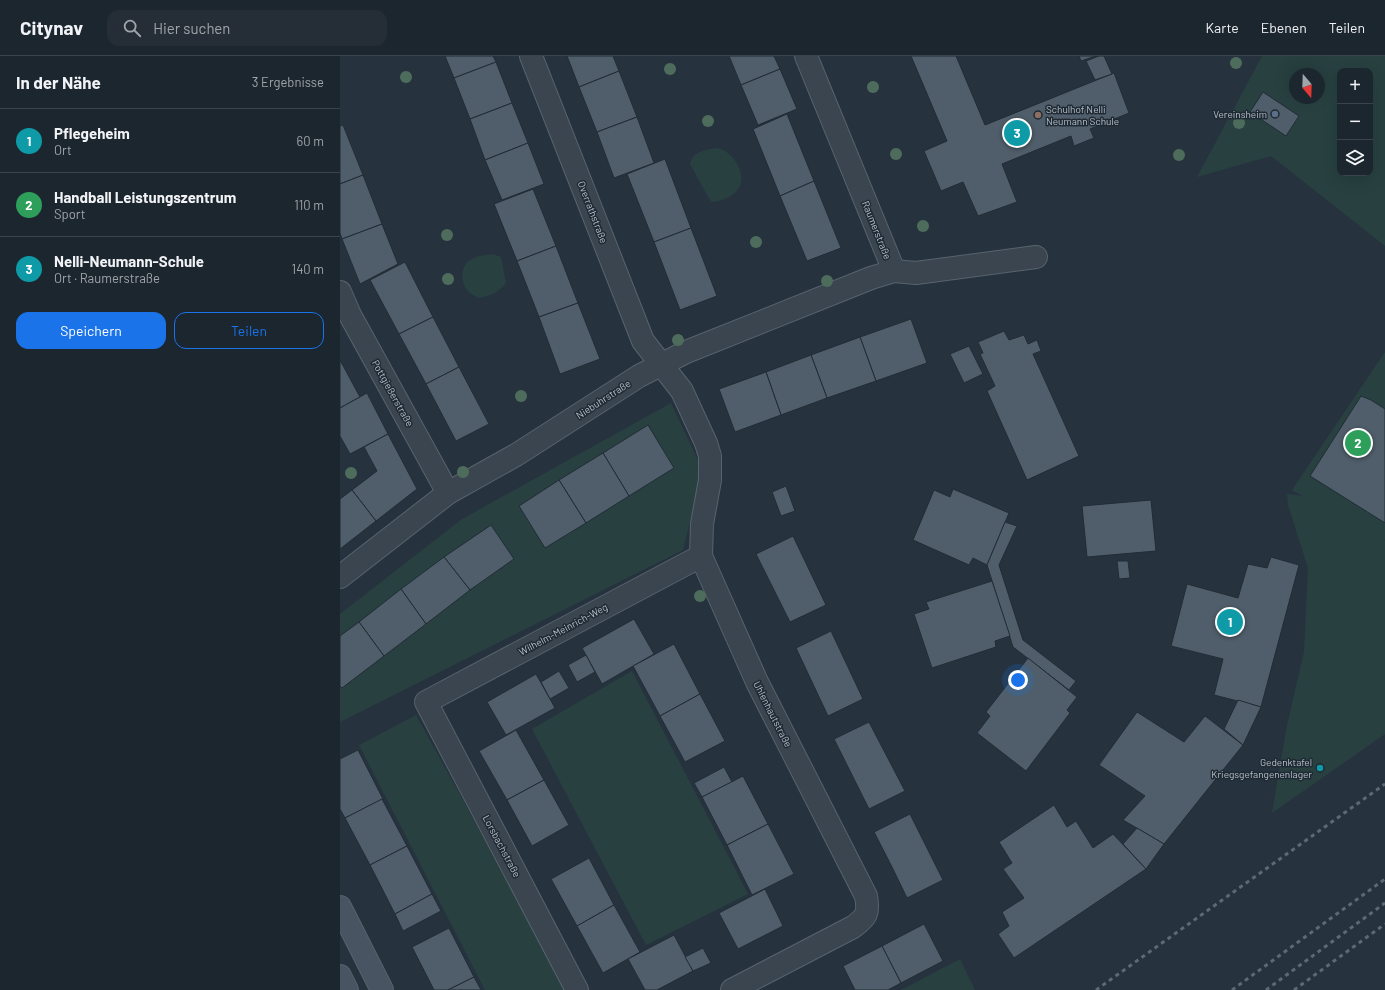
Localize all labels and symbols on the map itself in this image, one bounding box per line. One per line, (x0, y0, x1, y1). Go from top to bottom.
north arrow (1289, 68, 1325, 104)
place label: Schulhof Nelli Neumann Schule (1046, 103, 1119, 127)
place label: Vereinsheim (1213, 108, 1267, 120)
marker: Vereinsheim (1270, 109, 1280, 119)
marker: Schulhof Nelli Neumann Schule (1033, 110, 1043, 120)
pin: 3 (1004, 118, 1030, 148)
street label: Overrathstraße (576, 179, 610, 245)
street label: Raumerstraße (860, 199, 894, 261)
street label: Pottgießerstraße (370, 358, 416, 428)
street label: Niebuhrstraße (574, 377, 632, 421)
pin: 2 (1345, 428, 1371, 458)
street label: Wilhelm-Meinrich-Weg (517, 601, 609, 657)
pin: 1 (1217, 607, 1243, 637)
your location (1008, 670, 1028, 690)
street label: Uhlenhautstraße (751, 679, 795, 749)
place label: Gedenktafel Kriegsgefangenenlager (1211, 756, 1312, 780)
marker: Gedenktafel Kriegsgefangenenlager (1315, 763, 1325, 773)
street label: Lorsbachstraße (481, 813, 523, 879)

